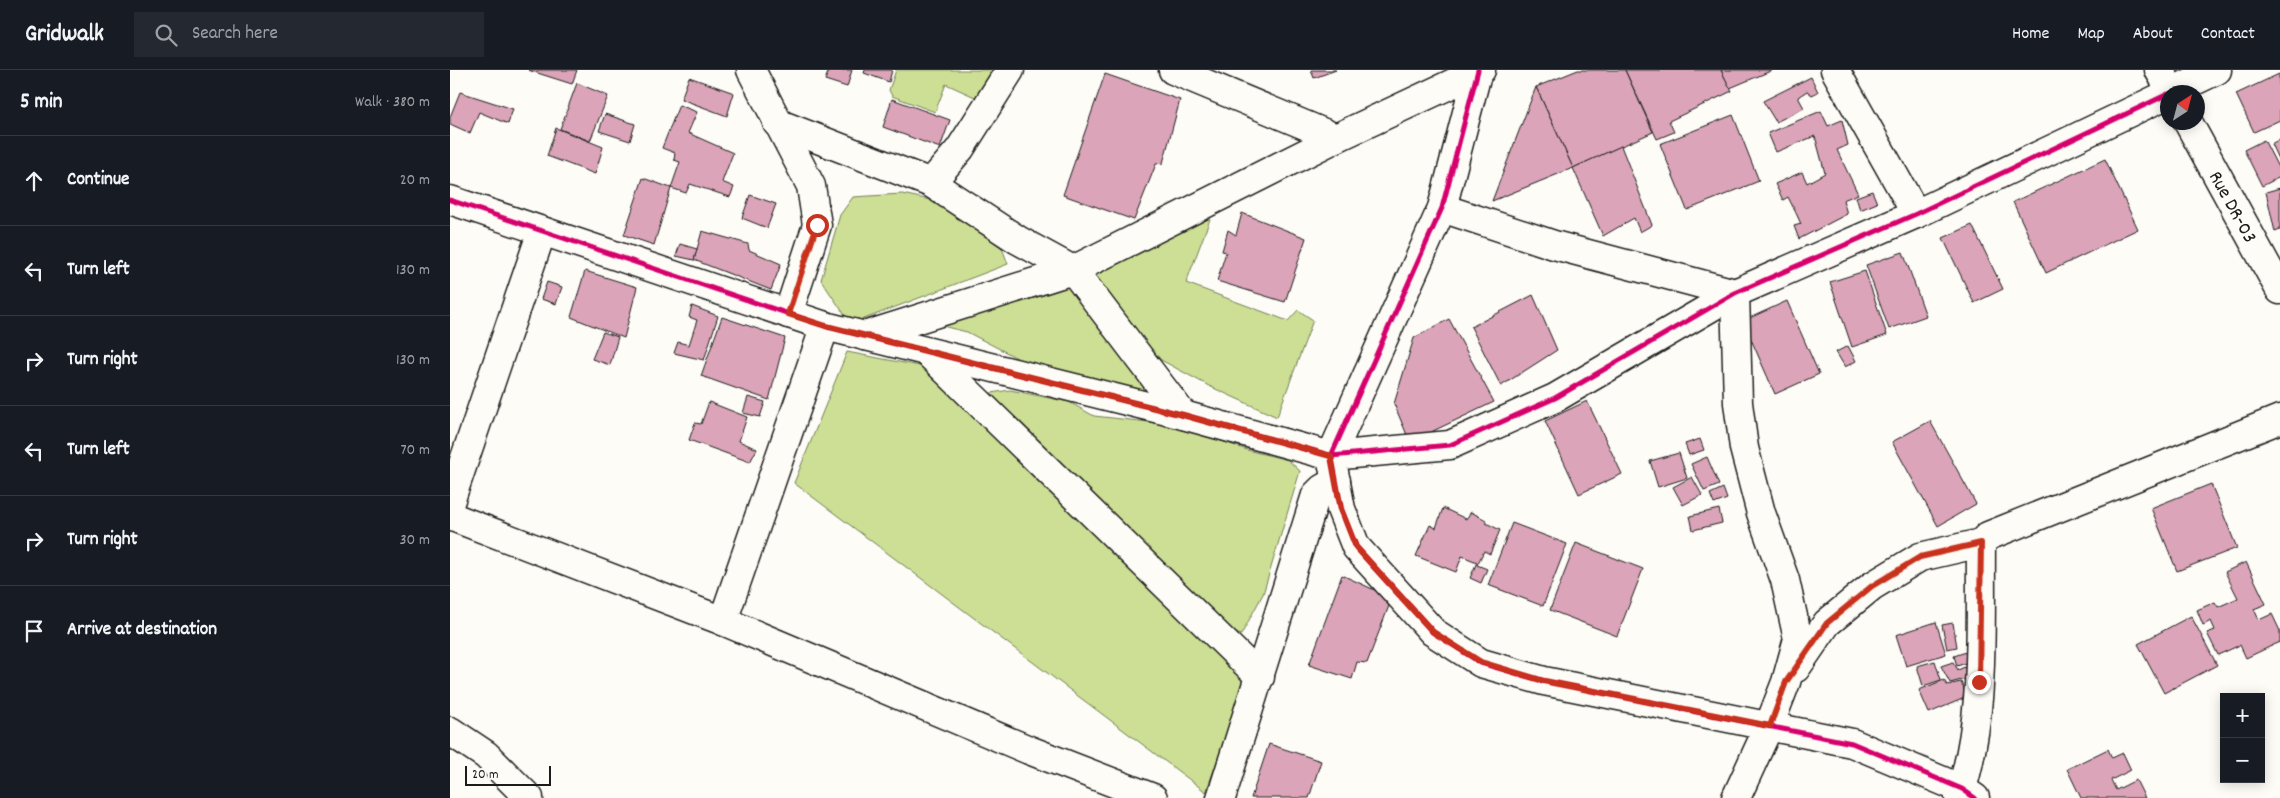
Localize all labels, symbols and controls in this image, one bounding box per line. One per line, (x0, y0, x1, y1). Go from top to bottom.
search box (134, 12, 484, 57)
text: Gridwalk (25, 18, 104, 52)
icon: search (152, 21, 180, 49)
text: Search here (192, 21, 278, 48)
text: Home (2012, 22, 2049, 47)
text: Map (2077, 22, 2105, 47)
text: About (2133, 22, 2173, 47)
text: Contact (2201, 22, 2255, 47)
north arrow (2160, 85, 2205, 130)
text: 5 min (20, 88, 63, 118)
text: Walk · 380 m (355, 91, 430, 114)
street label: Rue DR-03 (2200, 166, 2263, 249)
icon: ahead (20, 167, 48, 195)
text: Continue (67, 167, 129, 194)
text: 20 m (400, 169, 430, 192)
route start (806, 214, 829, 237)
icon: left (20, 257, 48, 285)
text: Turn left (67, 257, 130, 284)
text: 130 m (396, 259, 430, 282)
icon: right (20, 347, 48, 375)
text: Turn right (67, 347, 138, 374)
text: 130 m (396, 349, 430, 372)
icon: left (20, 437, 48, 465)
text: Turn left (67, 437, 130, 464)
text: 70 m (400, 439, 430, 462)
icon: right (20, 527, 48, 555)
text: Turn right (67, 527, 138, 554)
text: 30 m (400, 529, 430, 552)
icon: arrive (20, 617, 48, 645)
text: Arrive at destination (67, 617, 217, 644)
route end (1968, 671, 1991, 694)
map controls (2220, 693, 2265, 783)
button: + (2220, 693, 2265, 738)
button: − (2220, 738, 2265, 783)
scale bar (465, 763, 551, 786)
text: 20 m (472, 765, 499, 785)

